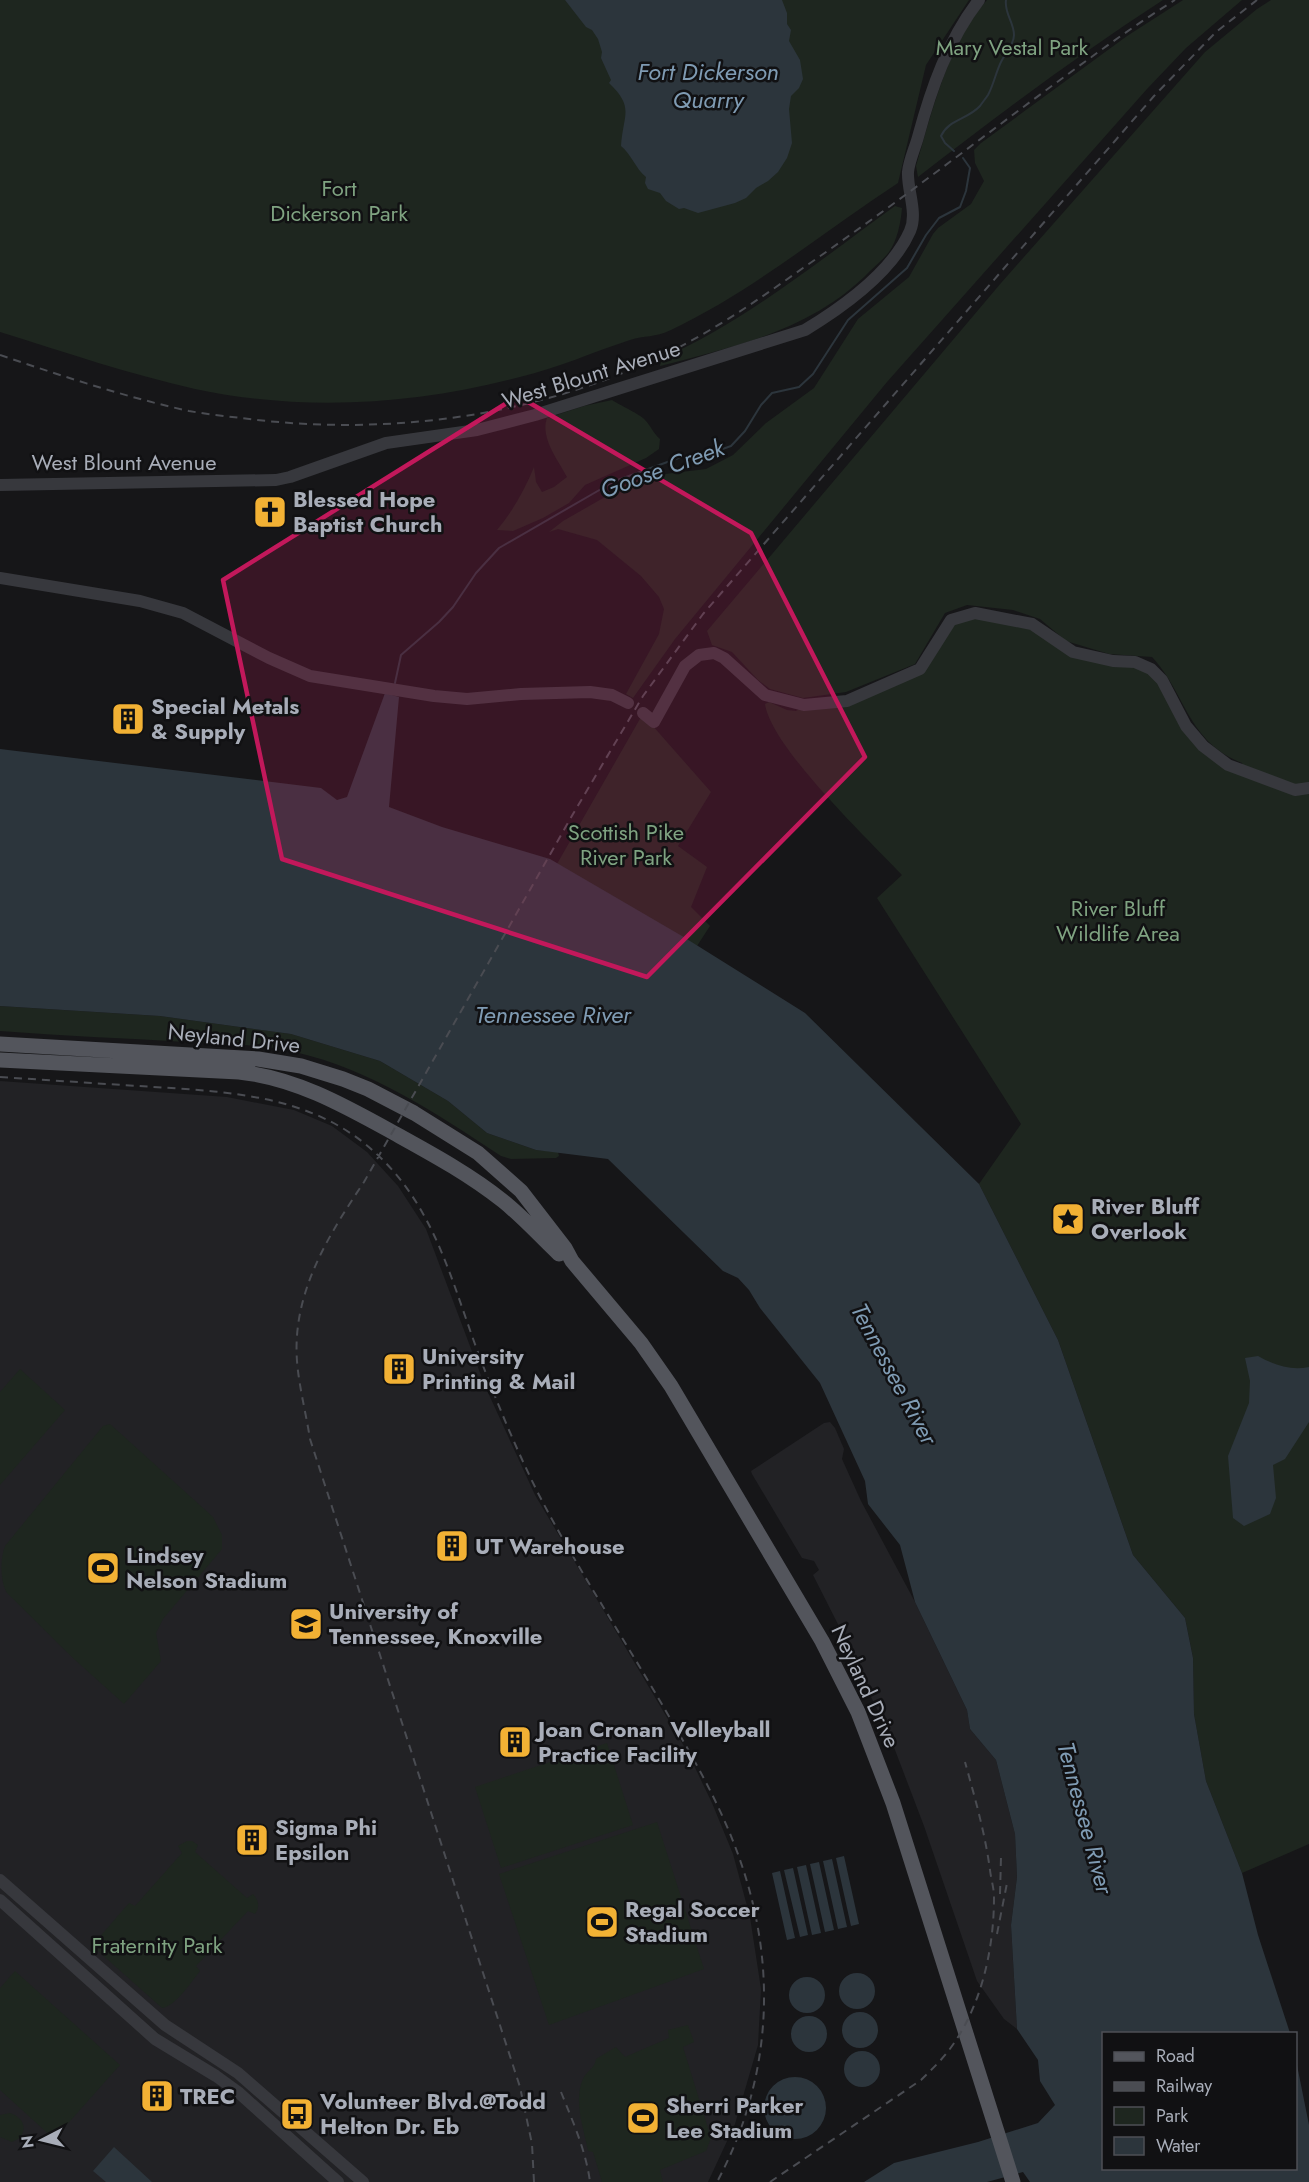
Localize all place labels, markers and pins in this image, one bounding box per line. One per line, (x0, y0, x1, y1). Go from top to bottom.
place label: Blessed Hope Baptist Church (293, 483, 442, 540)
church icon: Blessed Hope Baptist Church (252, 494, 288, 530)
place label: Special Metals & Supply (151, 690, 299, 747)
building icon: Special Metals & Supply (110, 701, 146, 737)
place label: River Bluff Overlook (1091, 1190, 1201, 1247)
place icon: River Bluff Overlook (1050, 1201, 1086, 1237)
place label: University Printing & Mail (422, 1340, 575, 1397)
building icon: University Printing & Mail (381, 1351, 417, 1387)
building icon: UT Warehouse (434, 1528, 470, 1564)
place label: UT Warehouse (475, 1530, 625, 1562)
place label: Lindsey Nelson Stadium (126, 1539, 287, 1596)
sports icon: Lindsey Nelson Stadium (85, 1550, 121, 1586)
place label: University of Tennessee, Knoxville (329, 1595, 542, 1652)
school or university icon: University of Tennessee, Knoxville (288, 1606, 324, 1642)
place label: Joan Cronan Volleyball Practice Facility (534, 1713, 771, 1770)
building icon: Joan Cronan Volleyball Practice Facility (497, 1724, 533, 1760)
place label: Sigma Phi Epsilon (275, 1811, 377, 1868)
building icon: Sigma Phi Epsilon (234, 1822, 270, 1858)
place label: Regal Soccer Stadium (625, 1893, 760, 1950)
sports icon: Regal Soccer Stadium (584, 1904, 620, 1940)
building icon: TREC (139, 2078, 175, 2114)
place label: TREC (180, 2080, 235, 2112)
place label: Volunteer Blvd.@Todd Helton Dr. Eb (319, 2085, 546, 2142)
place label: Sherri Parker Lee Stadium (666, 2089, 804, 2146)
bus stop icon: Volunteer Blvd.@Todd Helton Dr. Eb (279, 2096, 315, 2132)
sports icon: Sherri Parker Lee Stadium (625, 2100, 661, 2136)

